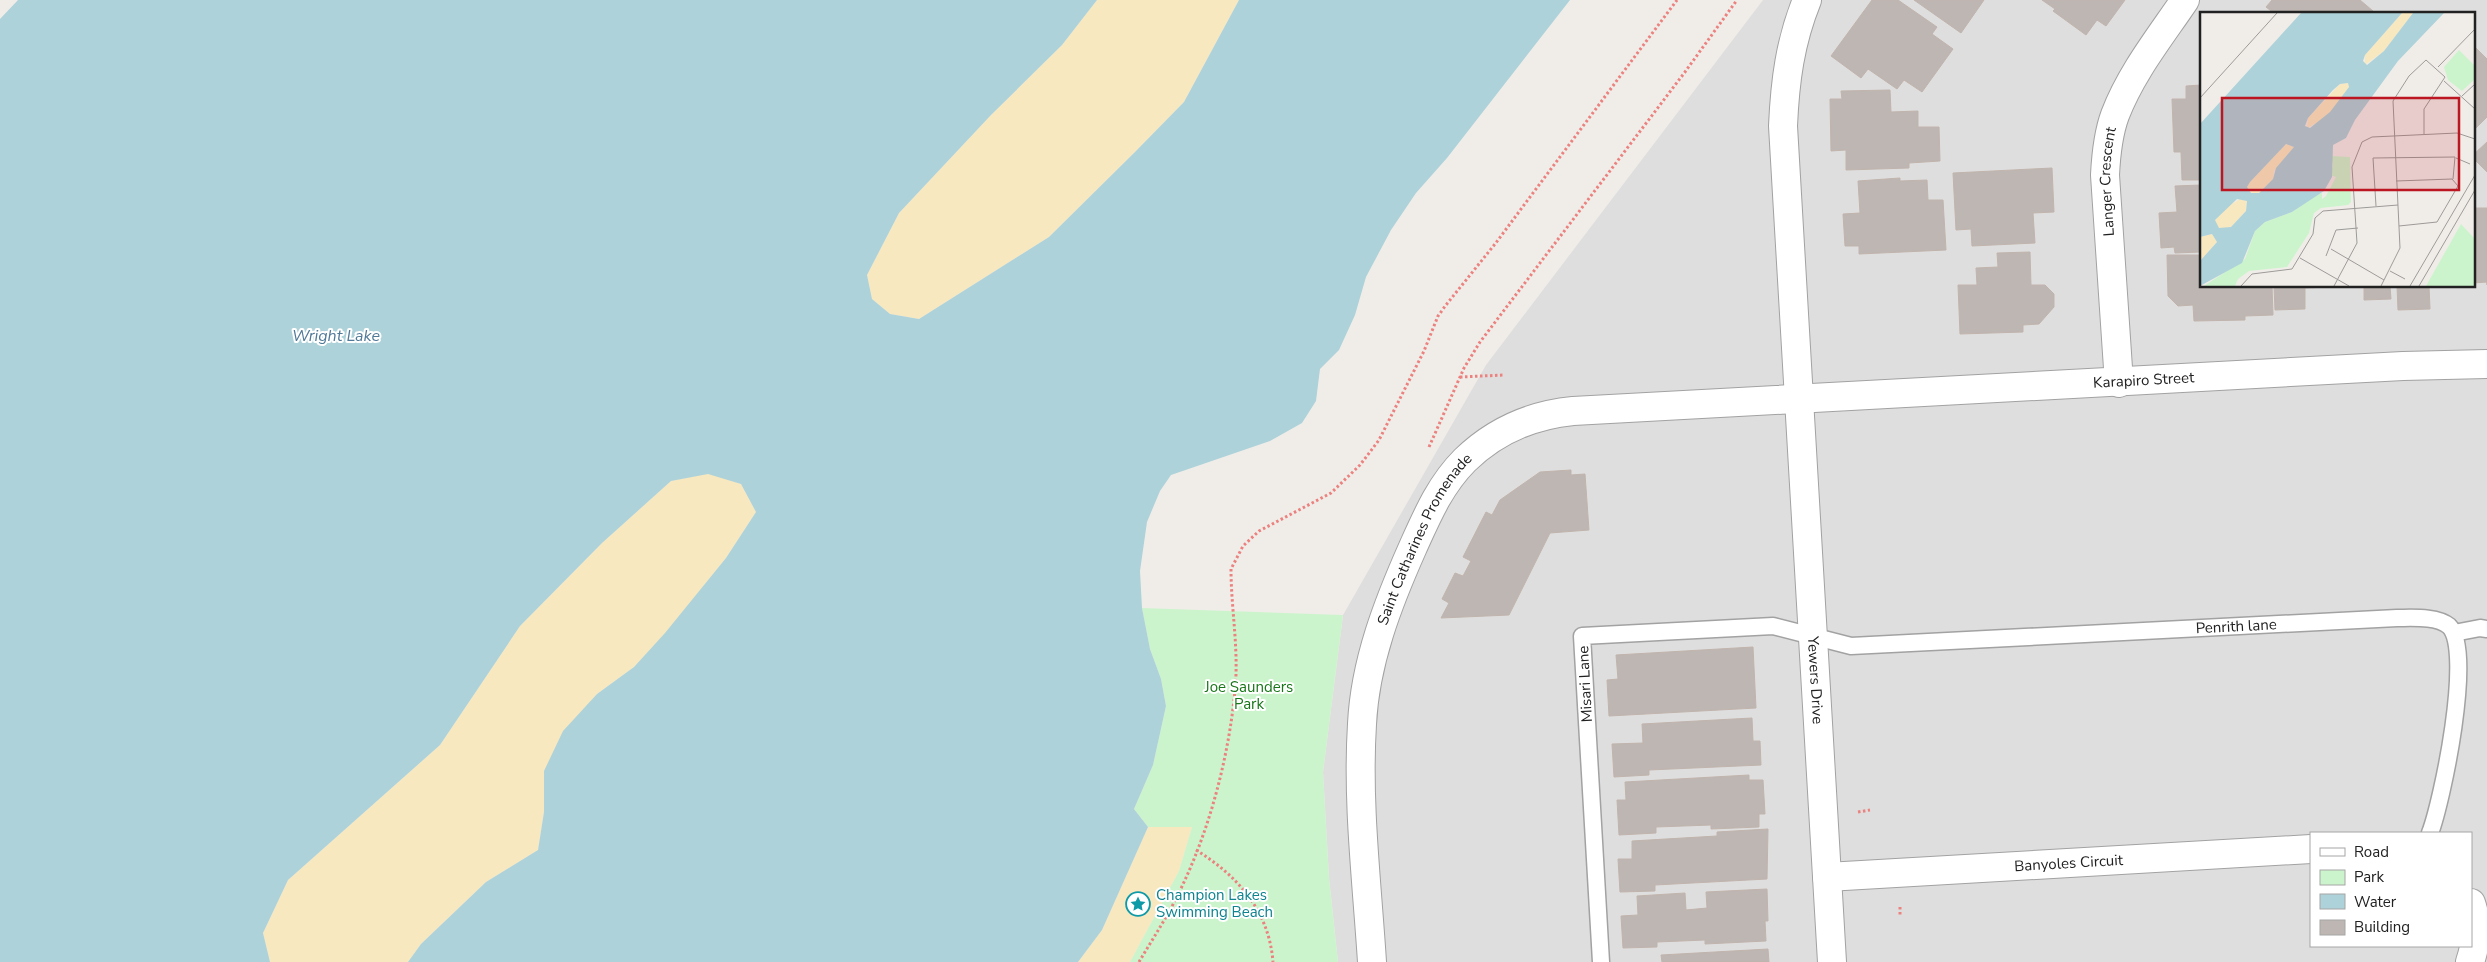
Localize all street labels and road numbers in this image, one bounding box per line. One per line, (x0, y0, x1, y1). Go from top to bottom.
street label: Langer Crescent (2095, 124, 2121, 237)
street label: Karapiro Street (2093, 367, 2195, 393)
street label: Saint Catharines Promenade (1373, 449, 1476, 628)
street label: Penrith lane (2195, 614, 2277, 638)
street label: Yewers Drive (1803, 635, 1828, 725)
street label: Misari Lane (1573, 645, 1597, 723)
street label: Banyoles Circuit (2014, 850, 2124, 876)

